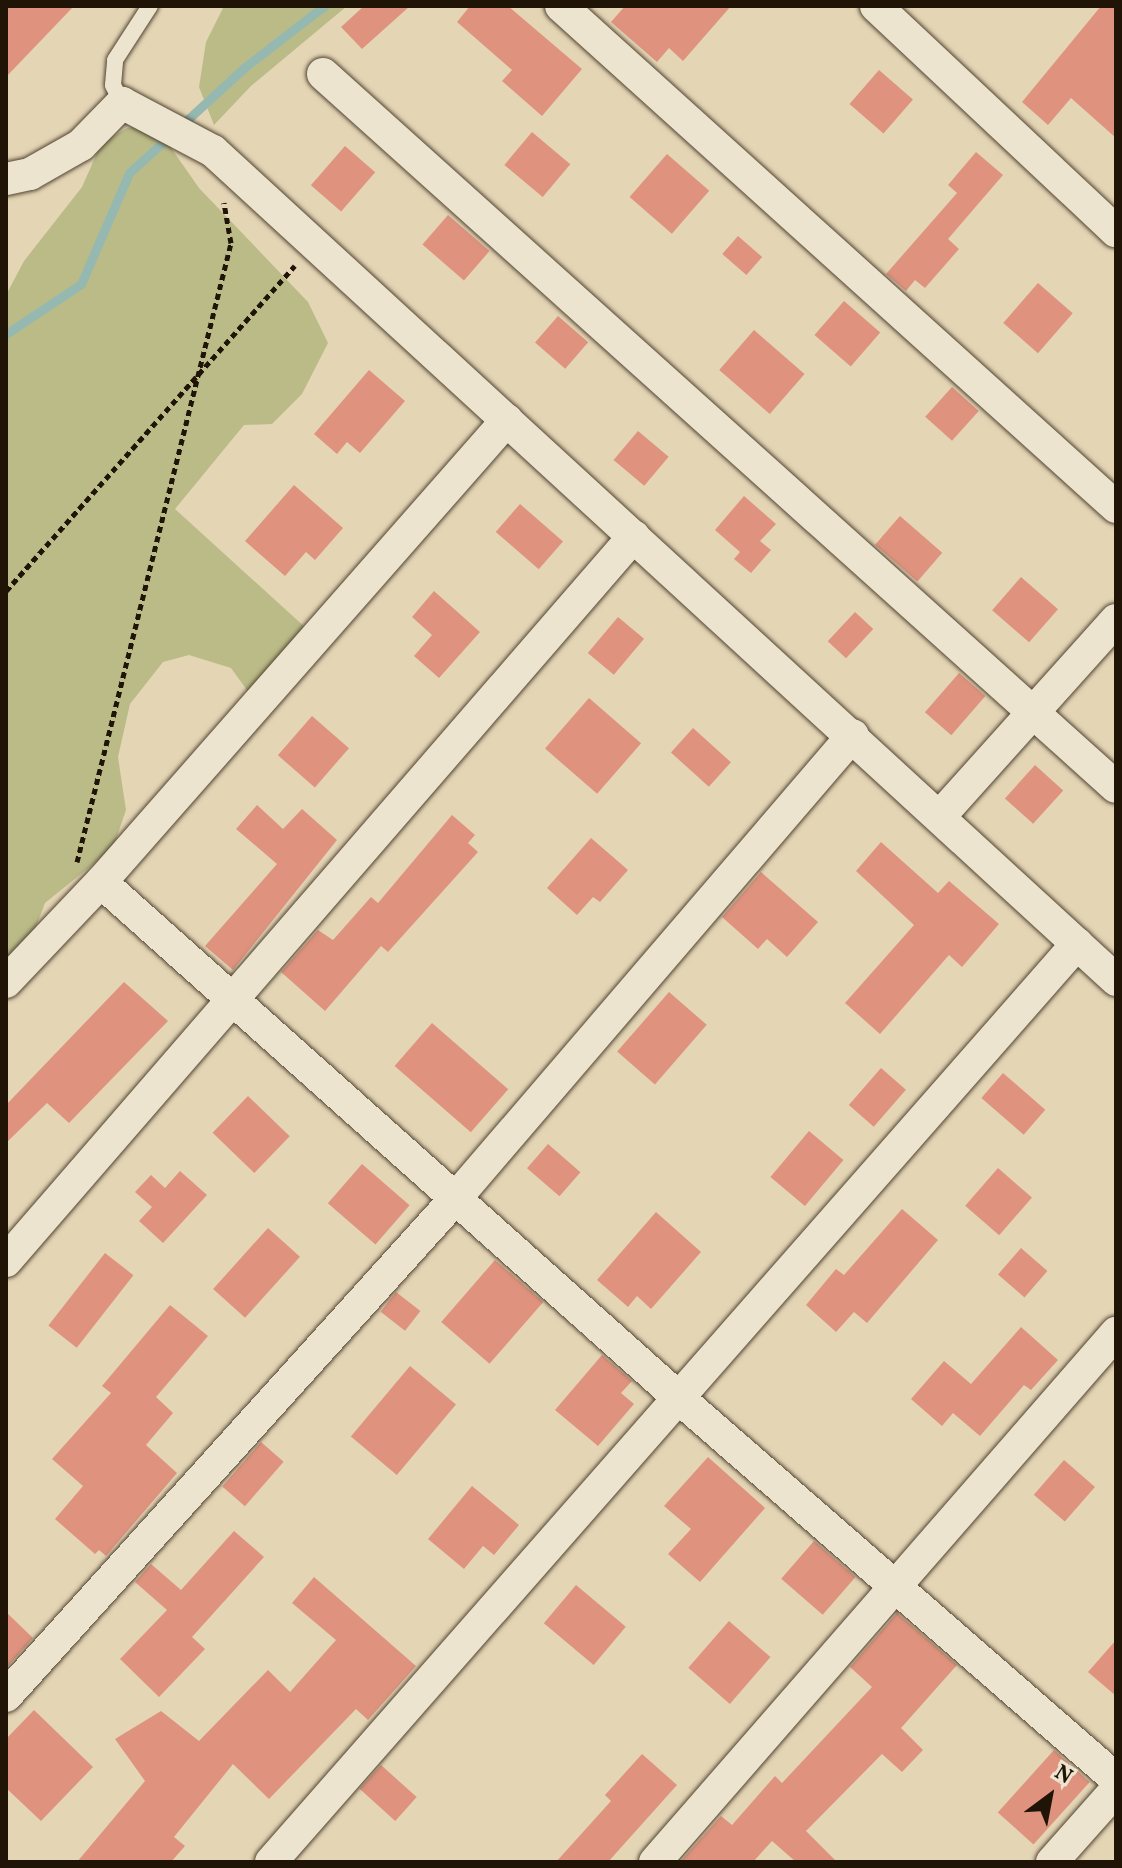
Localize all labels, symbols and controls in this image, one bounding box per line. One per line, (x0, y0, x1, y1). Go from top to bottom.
north arrow (1010, 1756, 1090, 1836)
text: N (1048, 1758, 1078, 1793)

